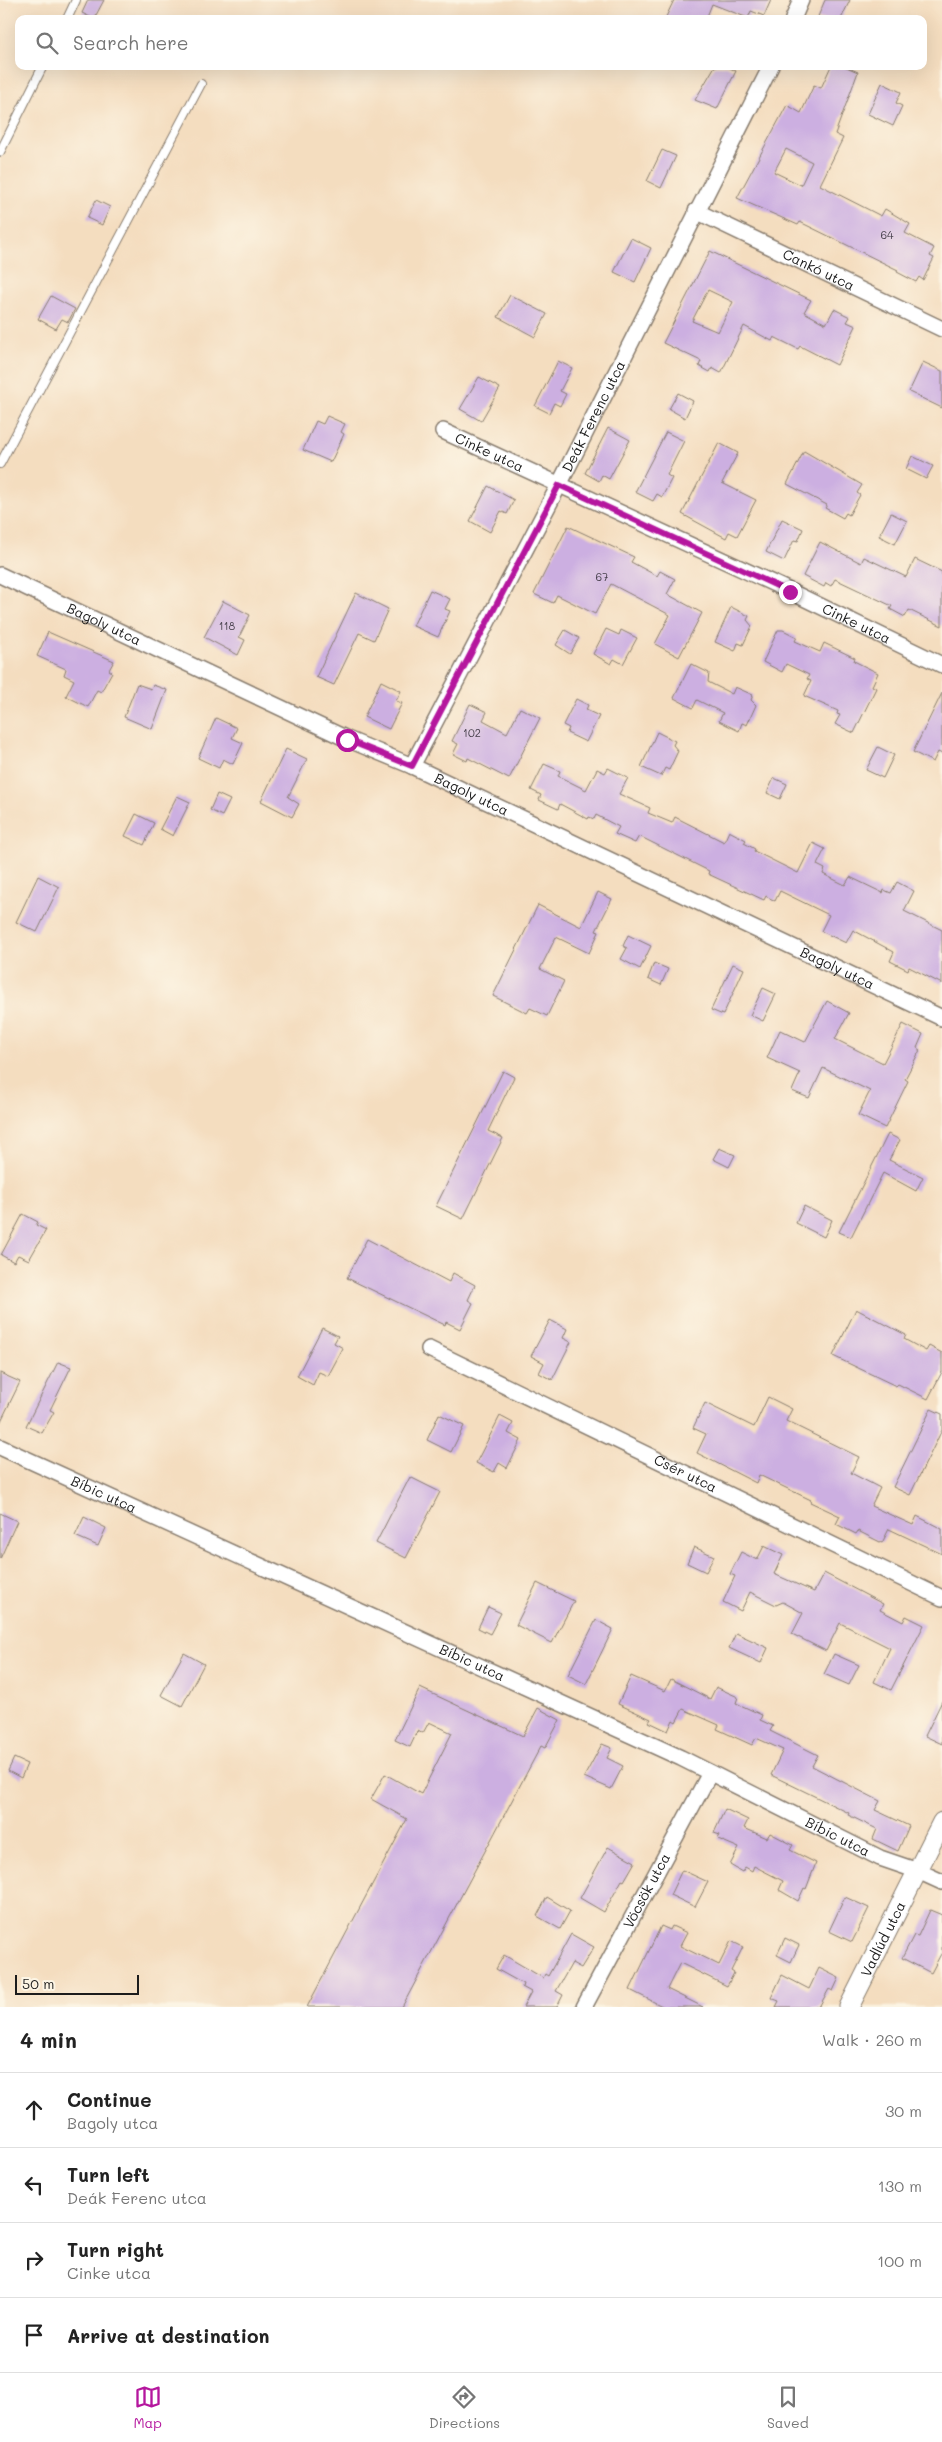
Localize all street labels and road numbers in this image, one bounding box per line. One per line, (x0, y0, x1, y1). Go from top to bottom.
street label: Cankó utca (780, 244, 858, 295)
street label: Deák Ferenc utca (557, 357, 629, 475)
street label: Cinke utca (452, 428, 527, 476)
street label: Bagoly utca (64, 598, 144, 649)
street label: Cinke utca (819, 598, 894, 648)
street label: Bagoly utca (431, 768, 512, 820)
street label: Bagoly utca (797, 942, 878, 993)
street label: Csér utca (651, 1450, 720, 1496)
street label: Bíbic utca (68, 1471, 140, 1517)
street label: Bíbic utca (437, 1639, 508, 1685)
street label: Bíbic utca (802, 1812, 873, 1860)
street label: Vöcsök utca (618, 1850, 674, 1931)
street label: Vadlúd utca (856, 1898, 910, 1980)

